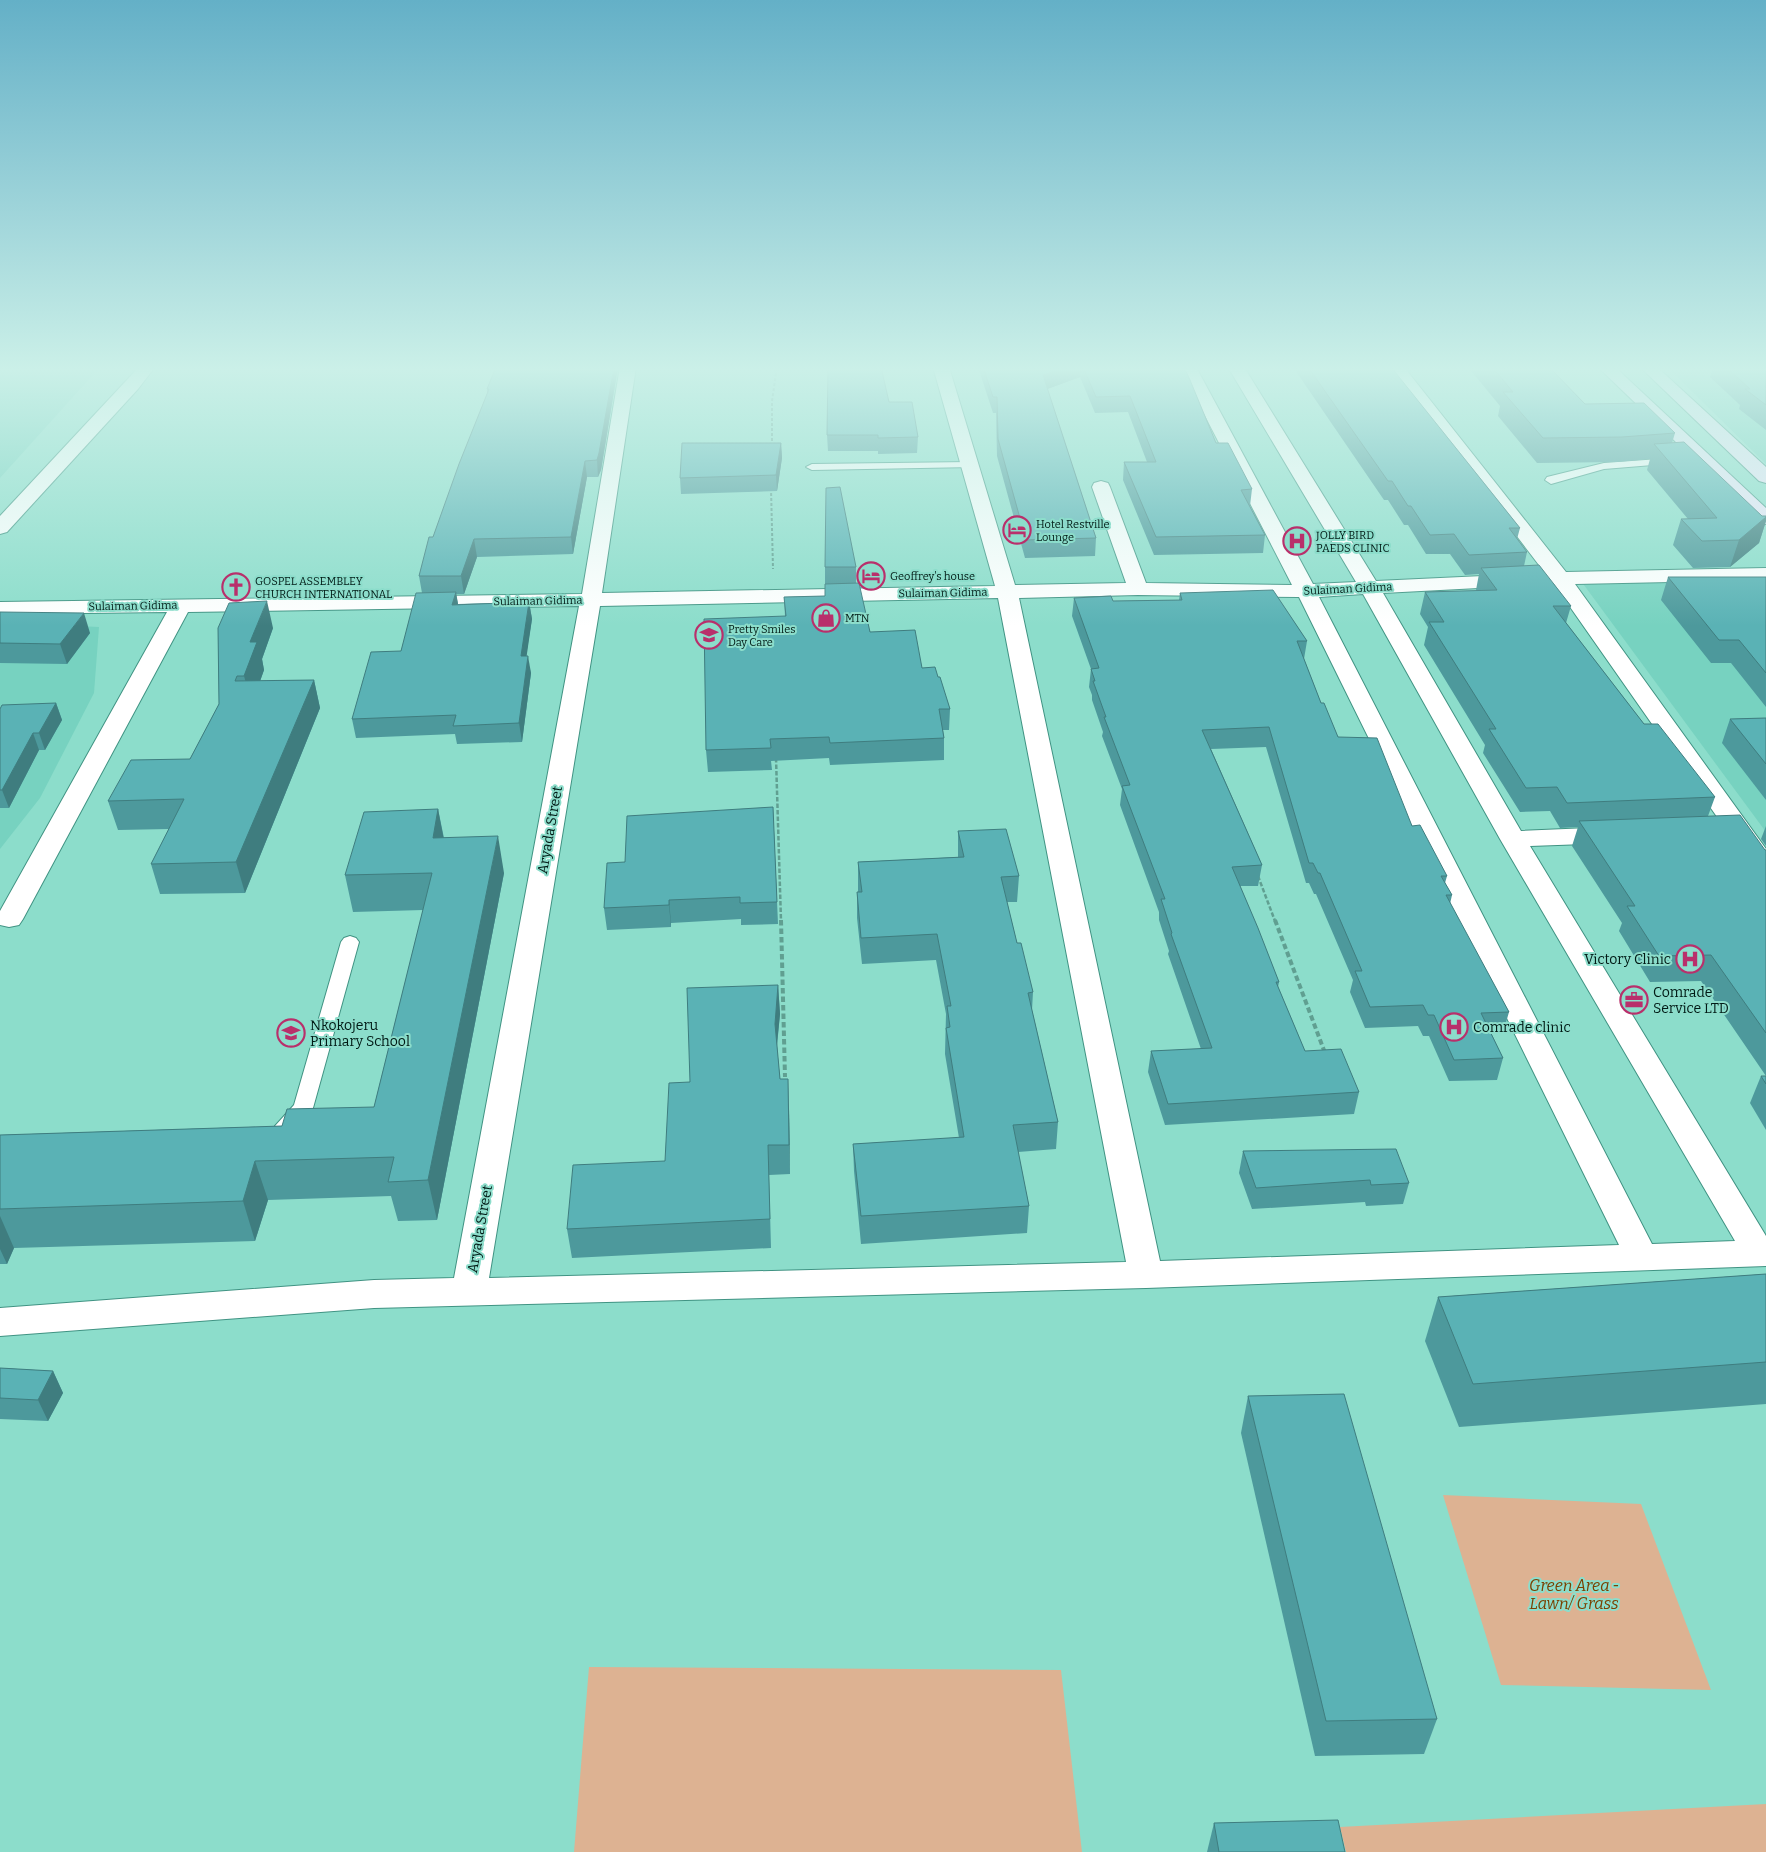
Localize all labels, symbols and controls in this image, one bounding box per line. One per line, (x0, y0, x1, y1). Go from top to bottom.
hotel icon: Hotel Restville Lounge (1002, 515, 1032, 545)
place label: Hotel Restville Lounge (1036, 518, 1110, 544)
hospital icon: JOLLY BIRD PAEDS CLINIC (1282, 526, 1312, 556)
place label: JOLLY BIRD PAEDS CLINIC (1315, 529, 1390, 555)
hotel icon: Geoffrey's house (856, 561, 886, 591)
place label: Geoffrey's house (890, 570, 975, 583)
church icon: GOSPEL ASSEMBLEY CHURCH INTERNATIONAL (221, 572, 251, 602)
place label: GOSPEL ASSEMBLEY CHURCH INTERNATIONAL (255, 575, 392, 601)
street label: Sulaiman Gidima (1303, 580, 1393, 598)
street label: Sulaiman Gidima (898, 586, 988, 600)
street label: Sulaiman Gidima (493, 594, 583, 608)
street label: Sulaiman Gidima (88, 599, 178, 613)
shop icon: MTN (811, 603, 841, 633)
place label: MTN (845, 612, 870, 625)
school or university icon: Pretty Smiles Day Care (694, 620, 724, 650)
place label: Pretty Smiles Day Care (728, 623, 795, 649)
street label: Aryada Street (534, 785, 566, 875)
hospital icon: Victory Clinic (1675, 944, 1705, 974)
place label: Victory Clinic (1584, 951, 1671, 968)
place label: Comrade Service LTD (1653, 984, 1729, 1017)
office icon: Comrade Service LTD (1619, 985, 1649, 1015)
hospital icon: Comrade clinic (1439, 1012, 1469, 1042)
place label: Nkokojeru Primary School (310, 1017, 410, 1050)
school or university icon: Nkokojeru Primary School (276, 1018, 306, 1048)
place label: Comrade clinic (1473, 1019, 1571, 1036)
street label: Aryada Street (464, 1184, 496, 1274)
park label: Green Area - Lawn/ Grass (1529, 1576, 1619, 1613)

